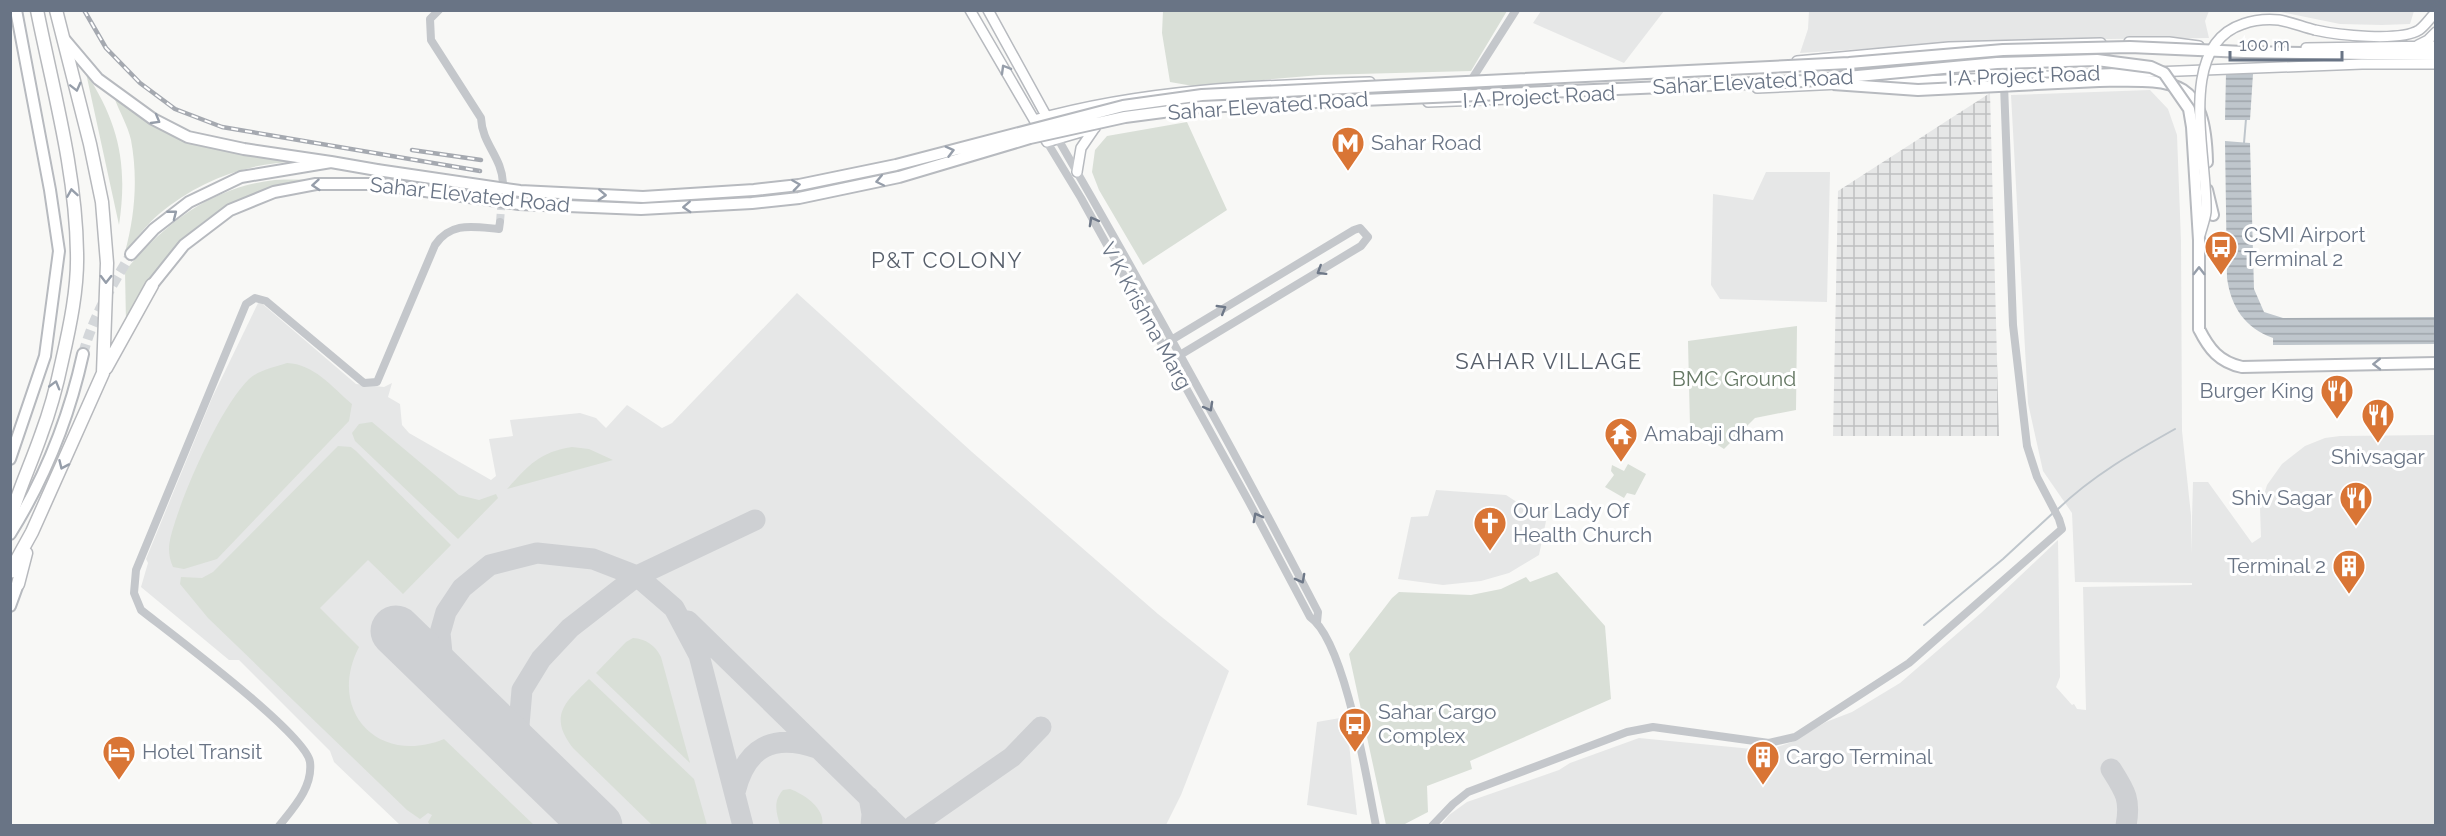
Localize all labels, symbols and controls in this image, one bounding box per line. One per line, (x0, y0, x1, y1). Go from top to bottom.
scale bar (2230, 24, 2342, 62)
text: 100 m (2239, 34, 2290, 55)
street label: I A Project Road (1947, 60, 2101, 91)
street label: Sahar Elevated Road (1652, 64, 1854, 99)
one-way arrow (1001, 65, 1012, 75)
street label: I A Project Road (1462, 80, 1616, 113)
one-way arrow (68, 82, 81, 92)
street label: Sahar Elevated Road (1167, 86, 1369, 125)
one-way arrow (150, 113, 160, 124)
metro station icon: Sahar Road (1330, 125, 1366, 172)
place label: Sahar Road (1371, 130, 1482, 155)
one-way arrow (945, 145, 955, 158)
street label: Sahar Elevated Road (369, 172, 571, 217)
one-way arrow (875, 174, 885, 187)
one-way arrow (311, 178, 320, 191)
one-way arrow (791, 179, 801, 191)
one-way arrow (66, 188, 79, 198)
one-way arrow (597, 188, 606, 201)
one-way arrow (683, 200, 692, 213)
one-way arrow (167, 211, 178, 222)
one-way arrow (1089, 216, 1100, 227)
place label: CSMI Airport Terminal 2 (2244, 222, 2366, 271)
bus stop icon: CSMI Airport Terminal 2 (2203, 229, 2239, 276)
street label: V K Krishna Marg (1096, 238, 1197, 394)
district label: P&T COLONY (871, 247, 1023, 273)
one-way arrow (1317, 263, 1327, 275)
one-way arrow (2193, 266, 2205, 275)
one-way arrow (100, 275, 113, 284)
one-way arrow (1216, 305, 1226, 317)
district label: SAHAR VILLAGE (1455, 348, 1643, 374)
one-way arrow (2373, 358, 2382, 370)
park label: BMC Ground (1672, 366, 1796, 391)
restaurant icon: Burger King (2319, 373, 2355, 420)
place label: Burger King (2200, 378, 2314, 403)
one-way arrow (48, 380, 61, 390)
restaurant icon: Shivsagar (2360, 397, 2396, 444)
one-way arrow (1202, 400, 1213, 411)
temple icon: Amabaji dham (1603, 416, 1639, 463)
place label: Amabaji dham (1644, 421, 1784, 446)
place label: Shivsagar (2331, 444, 2426, 469)
one-way arrow (58, 459, 70, 470)
restaurant icon: Shiv Sagar (2338, 480, 2374, 527)
place label: Shiv Sagar (2231, 485, 2334, 510)
place label: Our Lady Of Health Church (1513, 498, 1652, 547)
church icon: Our Lady Of Health Church (1472, 505, 1508, 552)
one-way arrow (1253, 513, 1265, 524)
building icon: Terminal 2 (2331, 548, 2367, 595)
place label: Terminal 2 (2227, 553, 2326, 578)
one-way arrow (1293, 572, 1305, 583)
place label: Sahar Cargo Complex (1378, 699, 1497, 748)
bus stop icon: Sahar Cargo Complex (1337, 706, 1373, 753)
hotel icon: Hotel Transit (101, 734, 137, 781)
place label: Hotel Transit (142, 739, 262, 764)
building icon: Cargo Terminal (1745, 739, 1781, 786)
place label: Cargo Terminal (1786, 744, 1933, 769)

